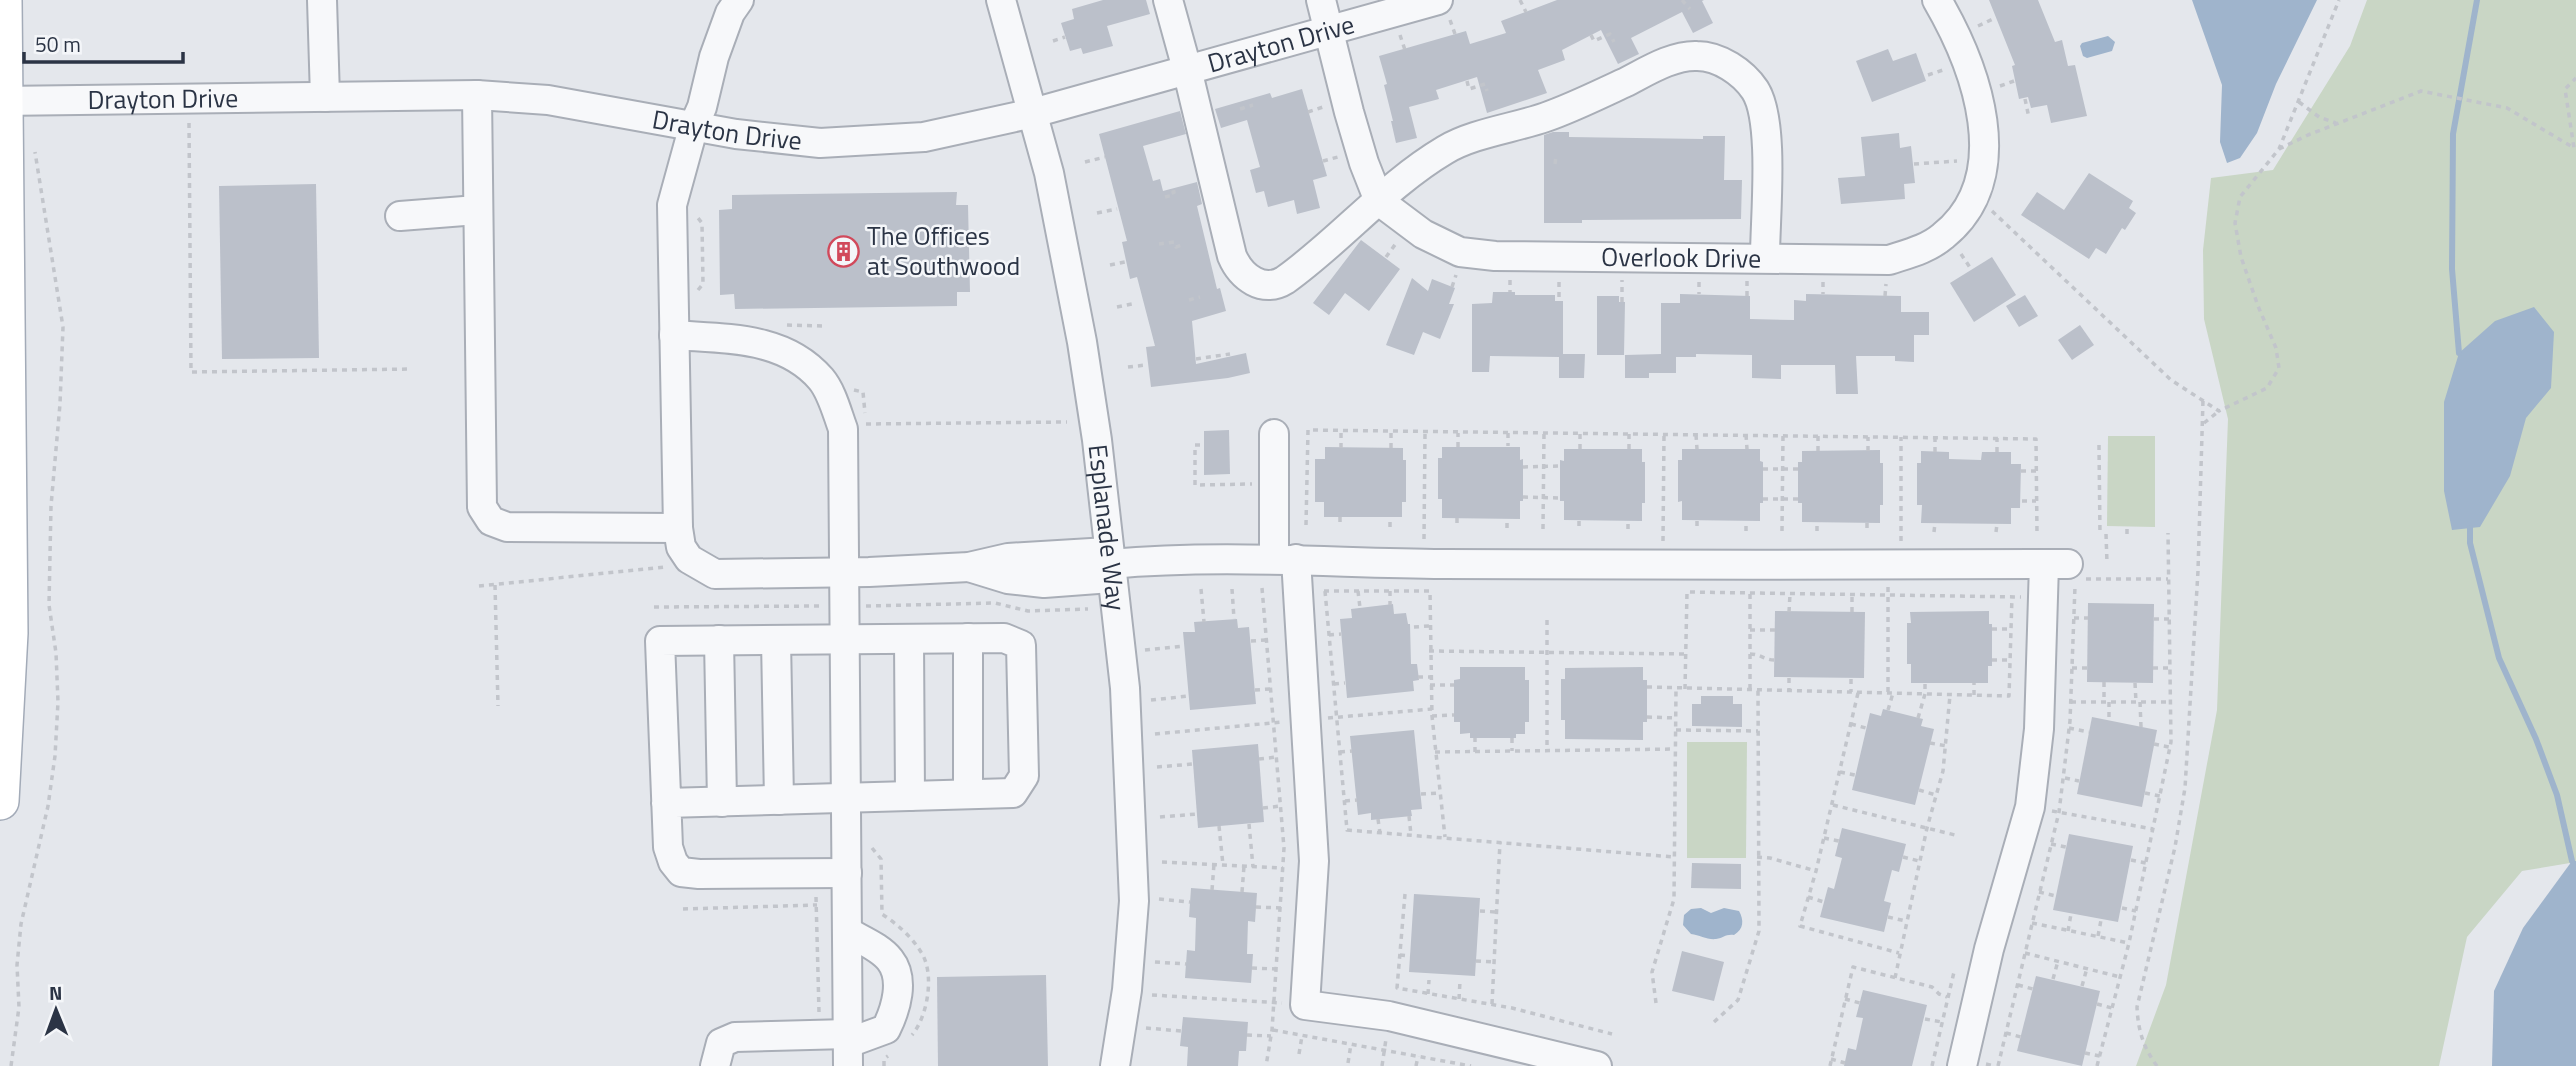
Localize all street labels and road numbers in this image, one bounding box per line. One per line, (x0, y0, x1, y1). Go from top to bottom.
street label: Drayton Drive (1203, 4, 1359, 82)
street label: Drayton Drive (87, 78, 239, 119)
street label: Drayton Drive (649, 99, 804, 160)
street label: Overlook Drive (1601, 237, 1761, 278)
street label: Esplanade Way (1079, 442, 1136, 613)

